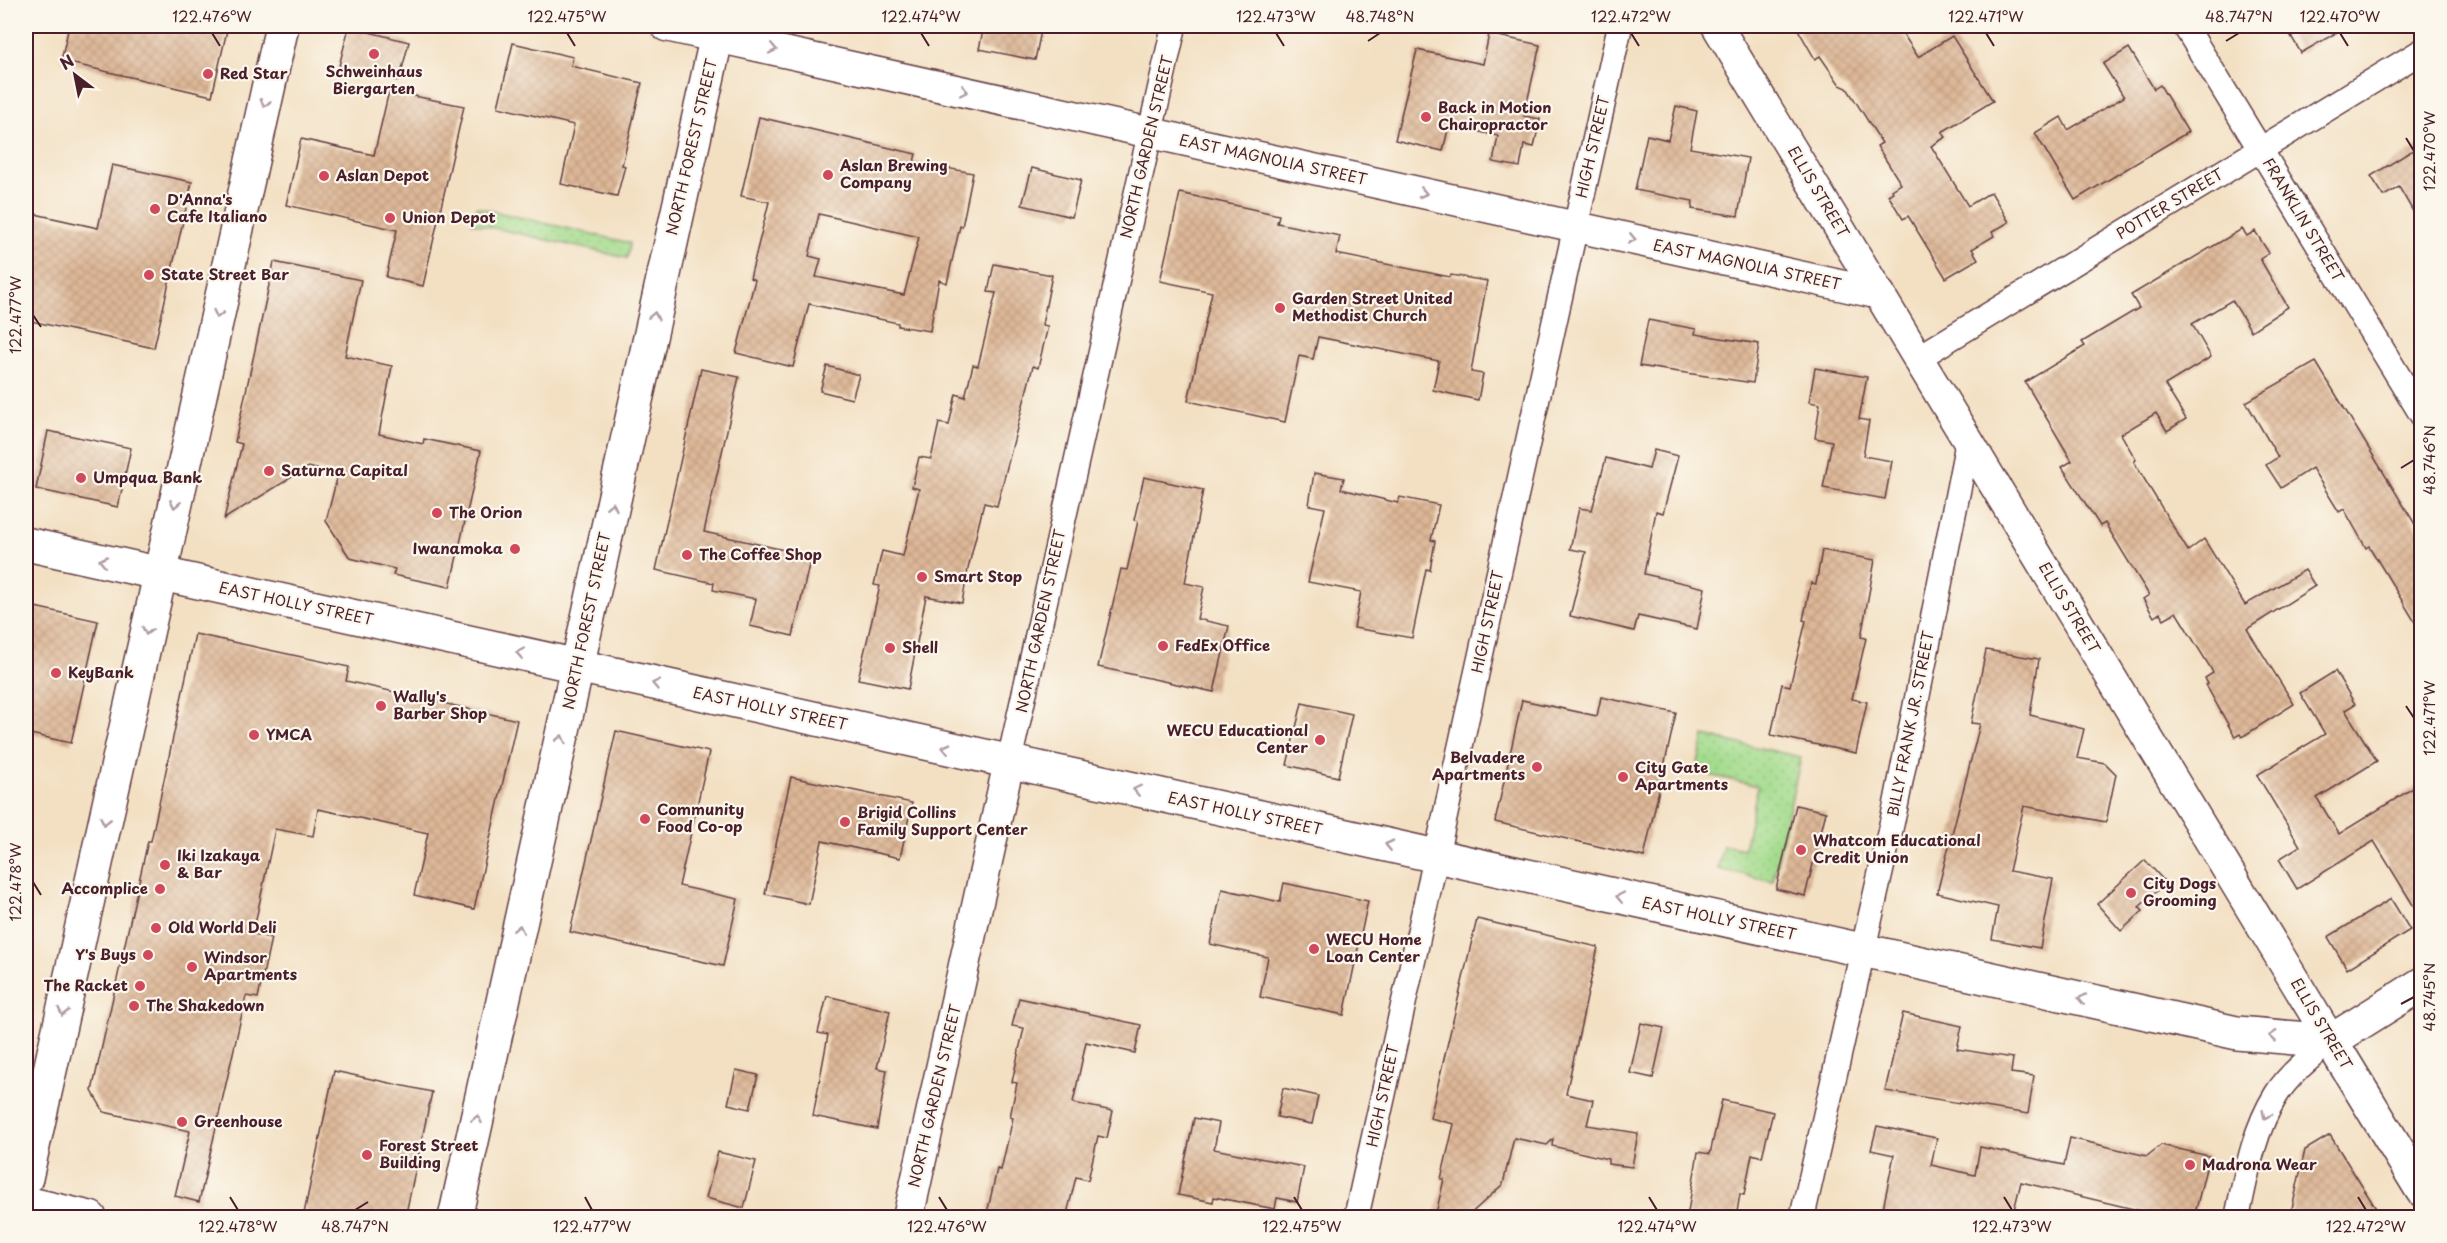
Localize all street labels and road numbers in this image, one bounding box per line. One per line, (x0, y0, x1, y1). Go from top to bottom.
street label: NORTH GARDEN STREET (1113, 52, 1178, 240)
street label: NORTH FOREST STREET (659, 55, 722, 237)
street label: HIGH STREET (1569, 93, 1615, 200)
street label: EAST MAGNOLIA STREET (1177, 127, 1370, 190)
street label: ELLIS STREET (1783, 141, 1856, 242)
street label: FRANKLIN STREET (2258, 153, 2351, 286)
street label: POTTER STREET (2111, 161, 2228, 244)
street label: EAST MAGNOLIA STREET (1651, 232, 1844, 295)
street label: NORTH GARDEN STREET (1009, 526, 1070, 715)
street label: NORTH FOREST STREET (556, 529, 616, 711)
street label: ELLIS STREET (2034, 557, 2107, 658)
street label: HIGH STREET (1464, 568, 1509, 675)
street label: EAST HOLLY STREET (217, 575, 376, 630)
street label: BILLY FRANK JR. STREET (1880, 628, 1939, 819)
street label: EAST HOLLY STREET (691, 680, 850, 735)
street label: EAST HOLLY STREET (1166, 785, 1325, 840)
street label: EAST HOLLY STREET (1640, 890, 1799, 945)
street label: ELLIS STREET (2286, 973, 2359, 1074)
street label: NORTH GARDEN STREET (901, 1001, 966, 1189)
street label: HIGH STREET (1359, 1042, 1404, 1149)

